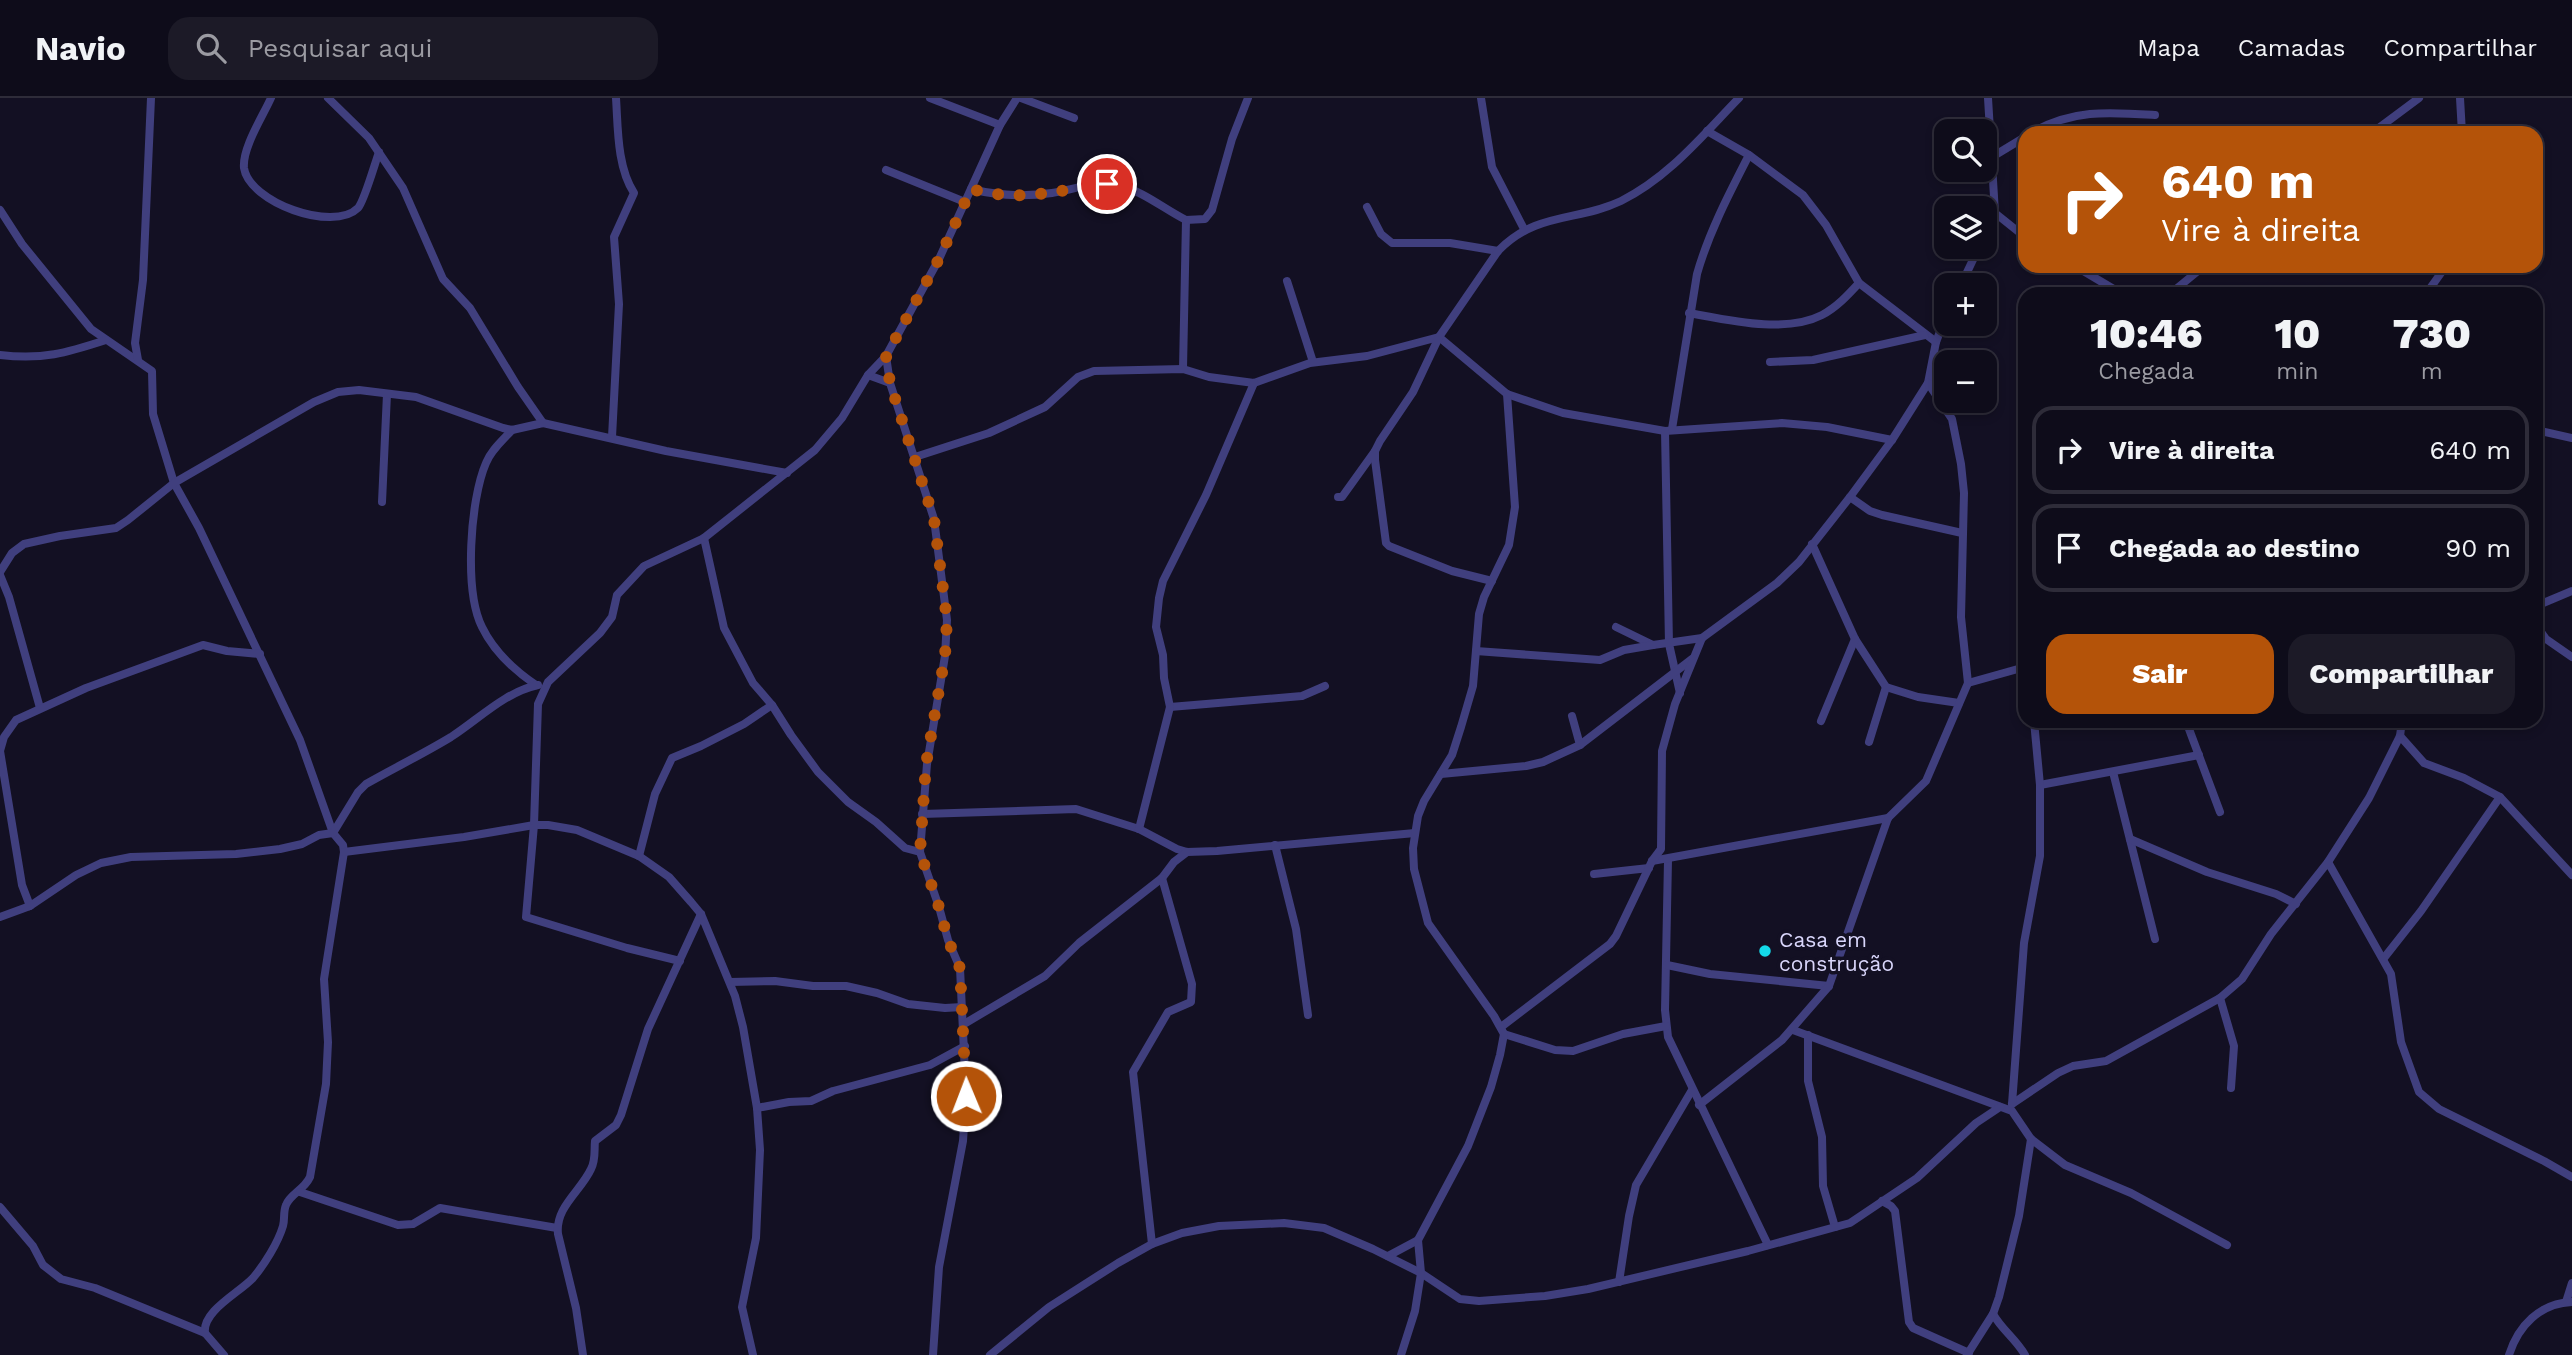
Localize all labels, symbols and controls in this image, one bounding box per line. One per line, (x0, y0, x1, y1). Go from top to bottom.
search box (168, 17, 658, 80)
text: Navio (35, 29, 126, 68)
icon: search (192, 29, 230, 67)
text: Pesquisar aqui (248, 33, 433, 63)
text: Mapa (2137, 34, 2200, 62)
text: Camadas (2238, 34, 2346, 62)
text: Compartilhar (2384, 34, 2537, 62)
map controls (1934, 119, 1997, 413)
button: search (1934, 119, 1997, 182)
text: 640 m (2161, 152, 2315, 210)
pin (1077, 154, 1137, 214)
icon: right (2046, 154, 2137, 245)
icon: arrive (1088, 165, 1126, 203)
button: layers (1934, 196, 1997, 259)
text: Vire à direita (2161, 211, 2360, 249)
button: + (1934, 273, 1997, 336)
text: 10:46 (2090, 309, 2202, 358)
text: 10 (2274, 309, 2320, 358)
text: 730 (2392, 309, 2471, 358)
button: − (1934, 350, 1997, 413)
text: Chegada (2098, 358, 2194, 385)
text: min (2276, 358, 2319, 385)
text: m (2421, 358, 2443, 385)
icon: right (2050, 431, 2088, 469)
text: Vire à direita (2109, 435, 2274, 465)
text: 640 m (2429, 435, 2511, 465)
icon: arrive (2050, 529, 2088, 567)
text: Chegada ao destino (2109, 533, 2360, 563)
text: 90 m (2445, 533, 2511, 563)
button: Sair (2046, 634, 2274, 714)
button: Compartilhar (2288, 634, 2515, 714)
place label: Casa em construção (1779, 927, 1894, 976)
marker: Casa em construção (1757, 943, 1773, 959)
position arrow (929, 1059, 1003, 1133)

